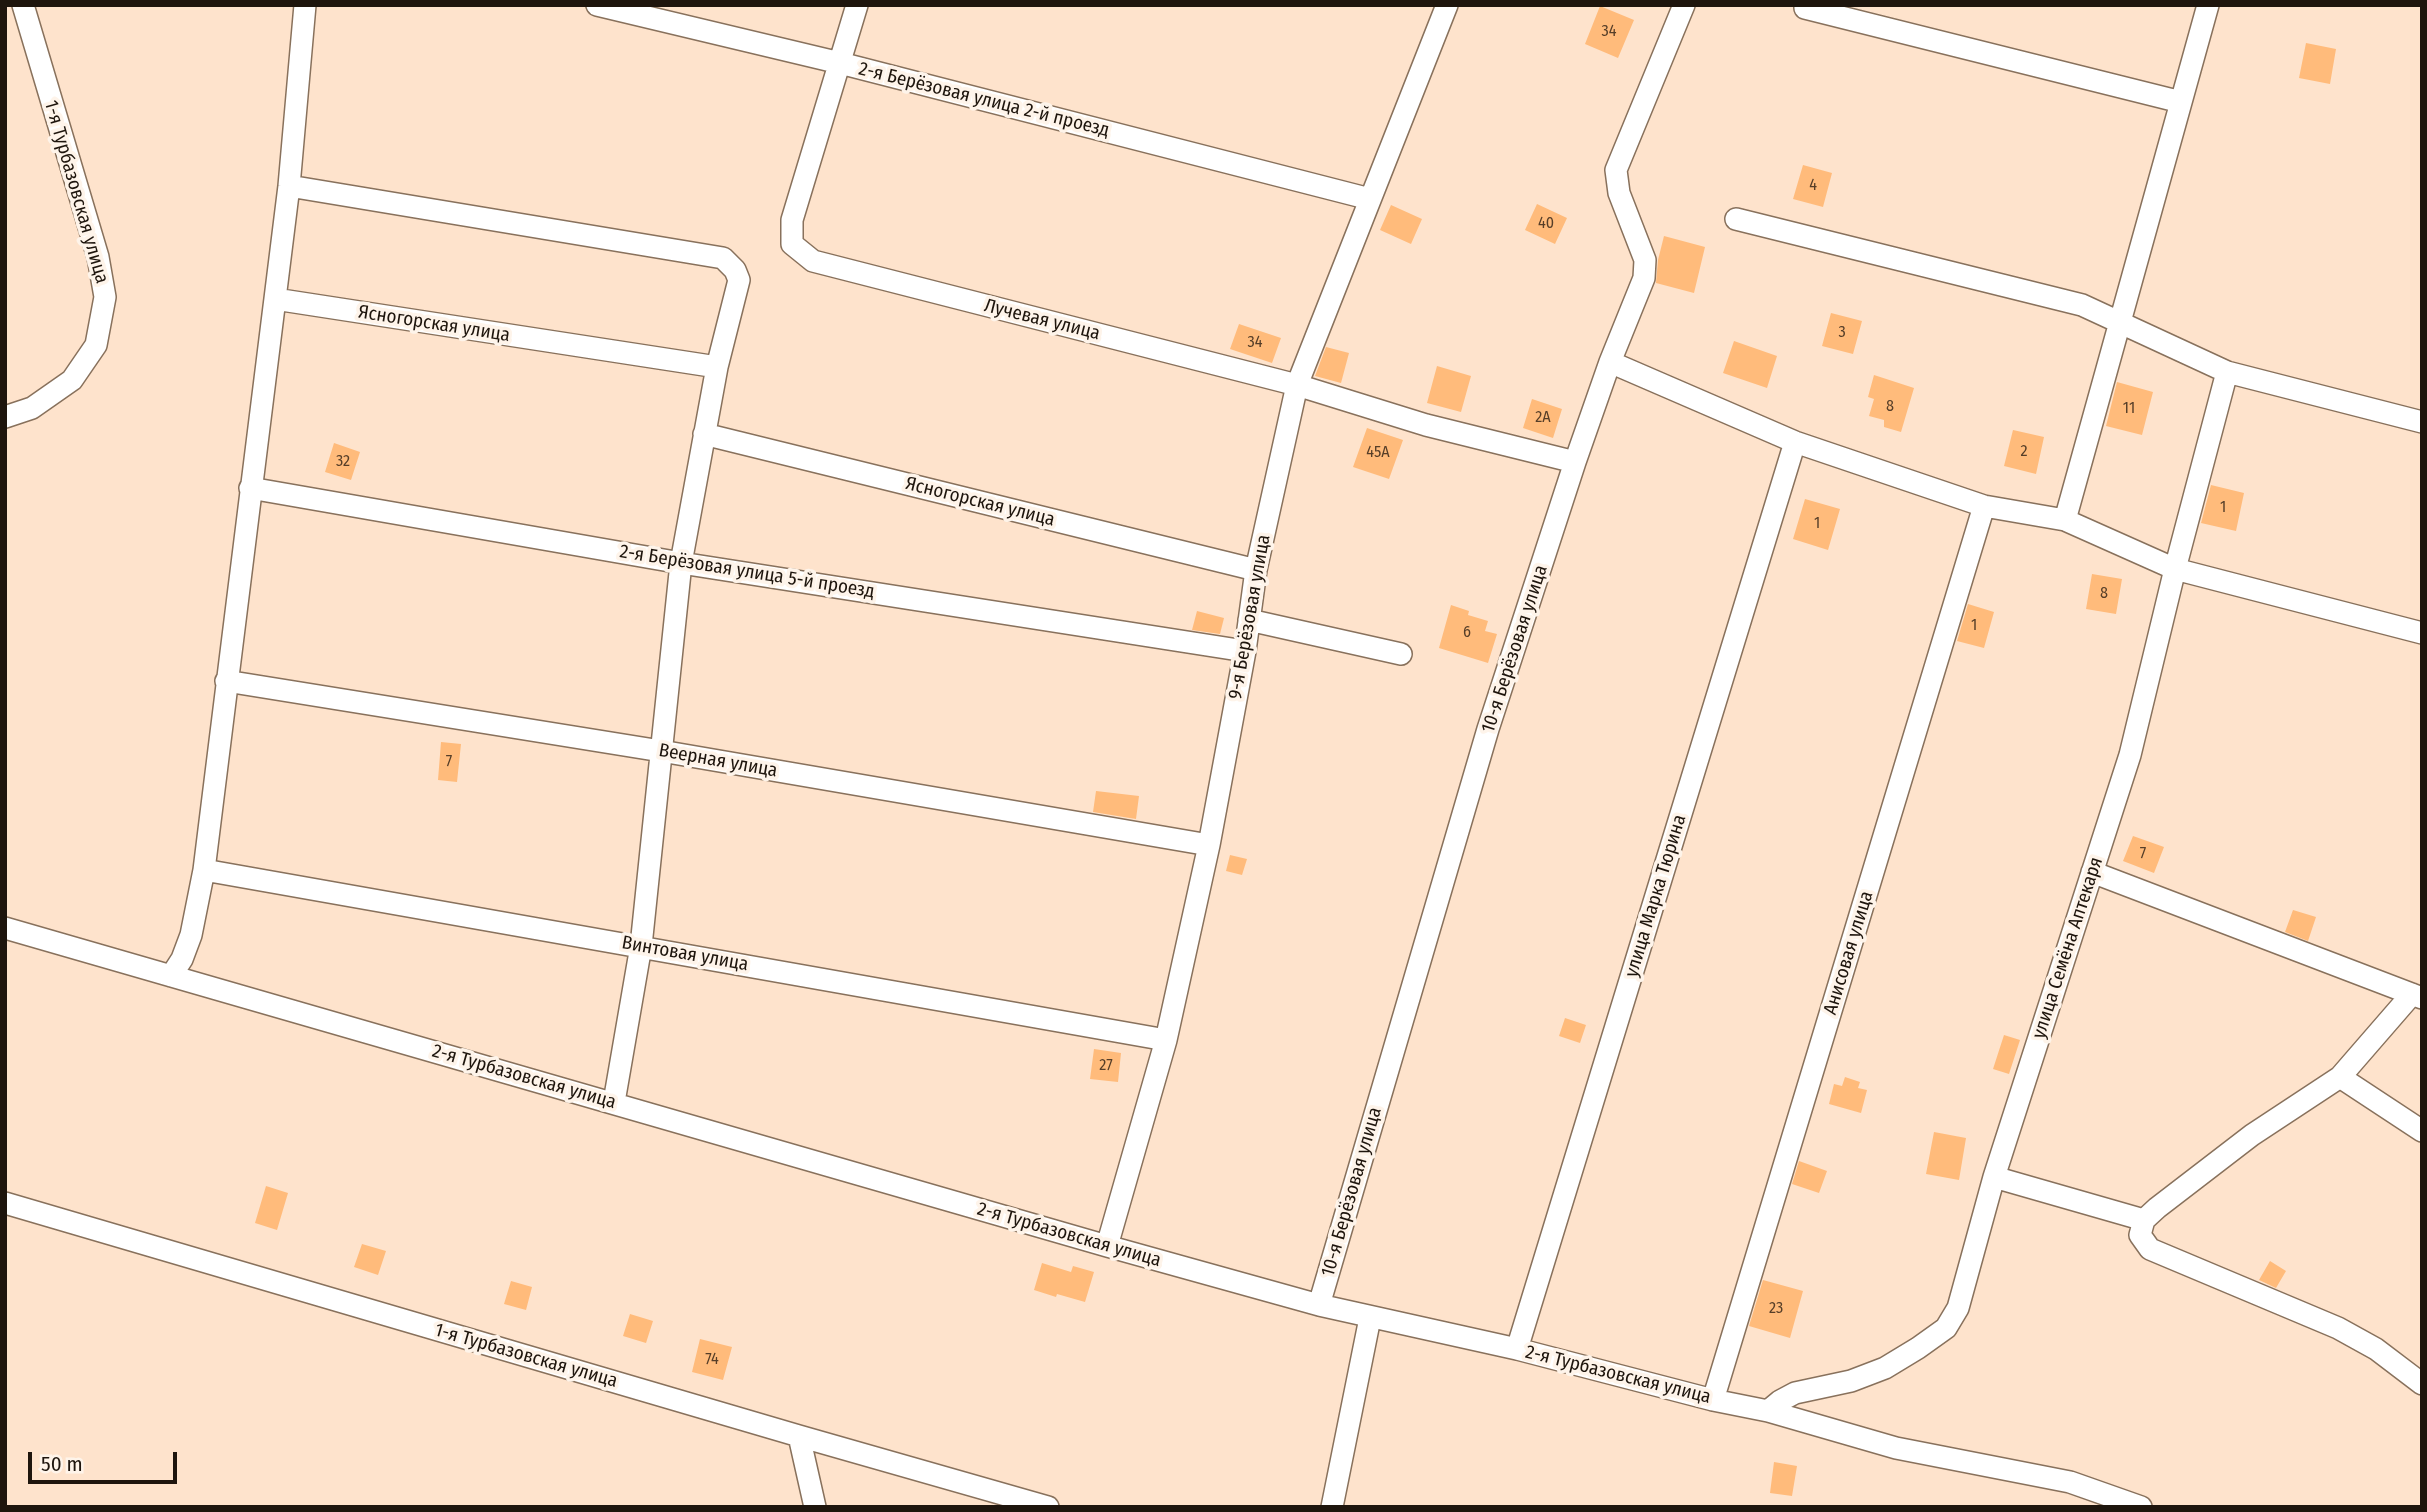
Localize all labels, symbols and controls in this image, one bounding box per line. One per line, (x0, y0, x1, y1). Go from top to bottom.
house number: 34 (1602, 22, 1616, 42)
street label: 2-я Берёзовая улица 2-й проезд (856, 58, 1112, 142)
street label: 1-я Турбазовская улица (39, 98, 113, 286)
house number: 4 (1809, 176, 1817, 196)
house number: 40 (1538, 214, 1554, 234)
street label: Лучевая улица (982, 295, 1102, 345)
street label: Ясногорская улица (357, 301, 511, 347)
house number: 3 (1838, 323, 1846, 343)
house number: 34 (1248, 333, 1262, 353)
house number: 8 (1886, 397, 1894, 417)
house number: 11 (2123, 399, 2135, 419)
house number: 2А (1535, 408, 1551, 428)
house number: 2 (2020, 442, 2028, 462)
house number: 45А (1366, 443, 1390, 463)
house number: 32 (336, 452, 350, 472)
street label: Ясногорская улица (903, 472, 1057, 532)
house number: 1 (2220, 498, 2226, 518)
house number: 1 (1814, 514, 1820, 534)
street label: 9-я Берёзовая улица (1224, 533, 1276, 701)
street label: 2-я Берёзовая улица 5-й проезд (618, 541, 876, 603)
street label: 10-я Берёзовая улица (1477, 562, 1553, 736)
house number: 8 (2100, 584, 2108, 604)
house number: 1 (1971, 616, 1977, 636)
house number: 6 (1463, 623, 1471, 643)
street label: Веерная улица (657, 739, 779, 783)
house number: 7 (446, 752, 452, 772)
street label: улица Марка Тюрина (1620, 812, 1692, 980)
house number: 7 (2140, 844, 2146, 864)
street label: улица Семёна Аптекаря (2028, 854, 2108, 1042)
street label: Анисовая улица (1819, 888, 1879, 1018)
street label: Винтовая улица (620, 932, 750, 976)
street label: 2-я Турбазовская улица (430, 1040, 618, 1114)
house number: 27 (1099, 1056, 1113, 1076)
street label: 10-я Берёзовая улица (1317, 1105, 1387, 1279)
street label: 2-я Турбазовская улица (975, 1198, 1163, 1272)
house number: 23 (1769, 1299, 1783, 1319)
street label: 1-я Турбазовская улица (432, 1319, 620, 1393)
street label: 2-я Турбазовская улица (1523, 1341, 1713, 1409)
house number: 74 (705, 1350, 719, 1370)
scale bar (32, 1438, 180, 1482)
text: 50 m (41, 1451, 83, 1477)

